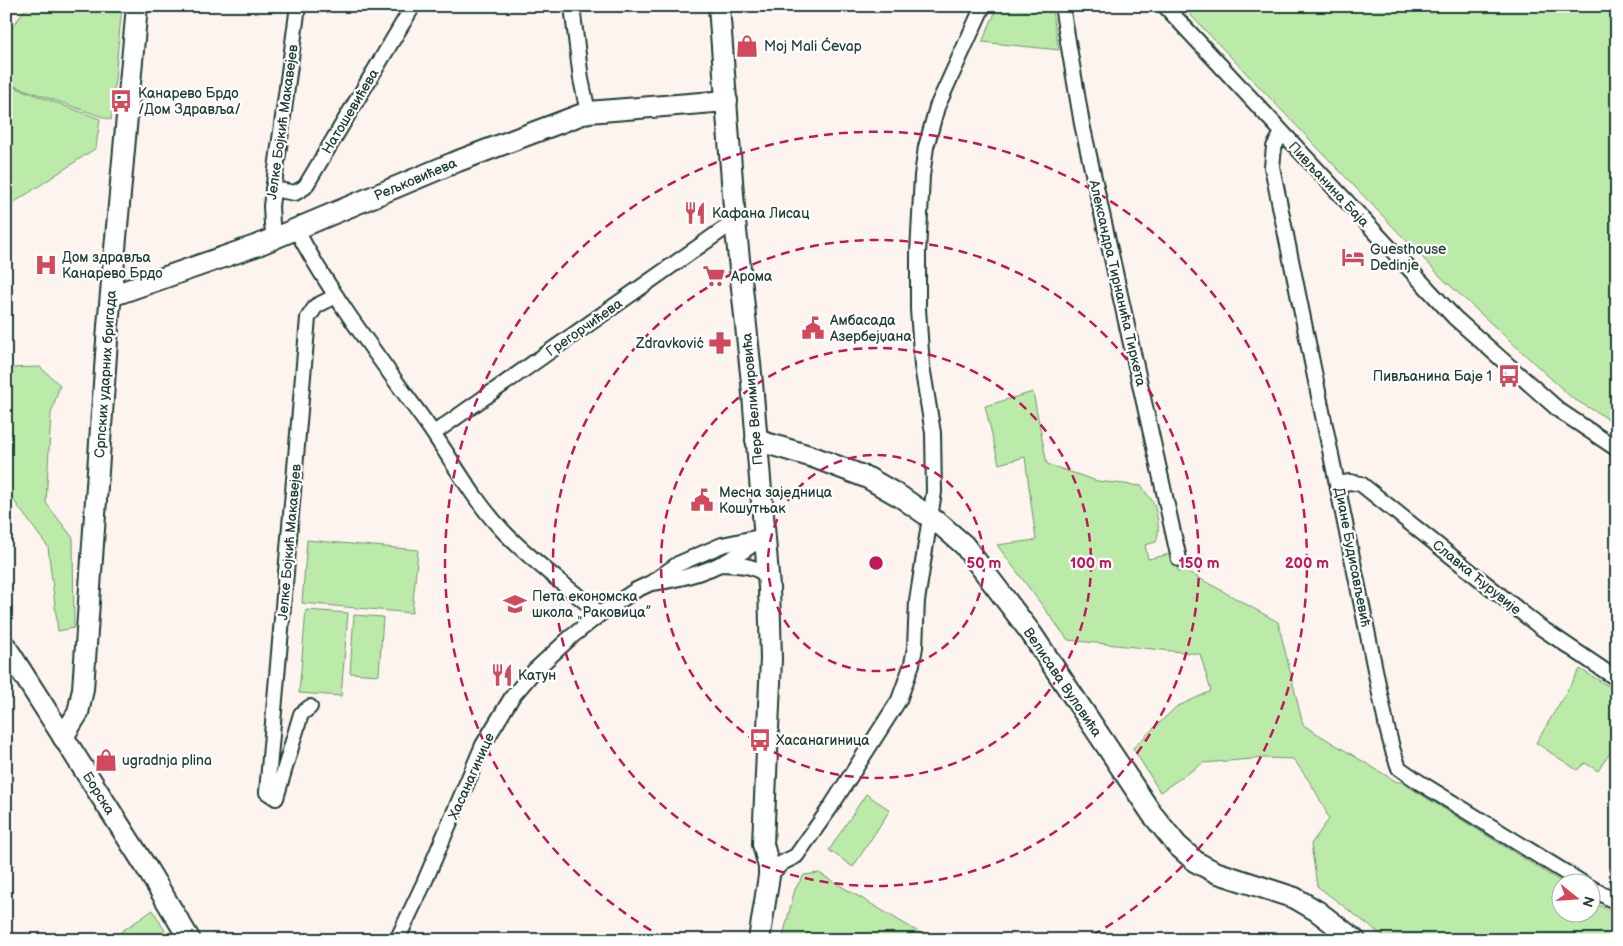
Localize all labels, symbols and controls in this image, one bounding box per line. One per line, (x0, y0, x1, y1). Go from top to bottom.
shop icon: Moj Mali Ćevap (734, 33, 760, 59)
place label: Moj Mali Ćevap (764, 37, 862, 55)
street label: Јелке Бојкић Макавејев (263, 43, 302, 201)
street label: Натошевићева (318, 65, 383, 157)
place label: Канарево Брдо /Дом Здравља/ (138, 85, 241, 118)
bus stop icon: Канарево Брдо /Дом Здравља/ (108, 88, 134, 114)
street label: Пивљанина Баја (1285, 138, 1373, 231)
street label: Рељковићева (371, 154, 460, 205)
street label: Александра Тирнанића Тиркета (1085, 177, 1150, 389)
restaurant icon: Кафана Лисац (682, 200, 708, 226)
place label: Кафана Лисац (712, 205, 809, 222)
place label: Guesthouse Dedinje (1370, 241, 1446, 274)
hotel icon: Guesthouse Dedinje (1340, 244, 1366, 270)
place label: Дом здравља Канарево Брдо (62, 249, 163, 282)
hospital icon: Дом здравља Канарево Брдо (33, 252, 59, 278)
supermarket icon: Арома (701, 263, 727, 289)
place label: Арома (730, 268, 773, 285)
street label: Српских ударних бригада (91, 289, 120, 459)
street label: Грегорчићева (543, 294, 626, 360)
place label: Амбасада Азербејџана (829, 312, 913, 345)
public building icon: Амбасада Азербејџана (800, 315, 826, 341)
pharmacy icon: Zdravković (707, 330, 733, 356)
street label: Пере Велимировића (738, 331, 767, 466)
place label: Zdravković (635, 335, 704, 352)
bus stop icon: Пивљанина Баје 1 (1496, 363, 1522, 389)
place label: Пивљанина Баје 1 (1373, 368, 1492, 385)
street label: Јелке Бојкић Макавејев (274, 463, 305, 621)
place label: Месна заједница Кошутњак (719, 484, 833, 517)
street label: Диане Будисављевић (1331, 486, 1374, 628)
public building icon: Месна заједница Кошутњак (689, 487, 715, 513)
street label: Славка Ћурувије (1429, 536, 1525, 619)
centre of rings (867, 554, 885, 572)
text: 50 m (967, 554, 1002, 573)
text: 100 m (1070, 554, 1112, 573)
text: 150 m (1178, 554, 1220, 573)
text: 200 m (1285, 554, 1329, 573)
place label: Пета економска школа „Раковица” (532, 588, 651, 621)
school or university icon: Пета економска школа „Раковица” (502, 591, 528, 617)
street label: Велисава Вуловића (1020, 624, 1106, 741)
restaurant icon: Катун (489, 662, 515, 688)
place label: Катун (518, 667, 556, 684)
bus stop icon: Хасанагиница (747, 727, 773, 753)
street label: Хасанагинице (445, 730, 498, 822)
place label: Хасанагиница (776, 732, 870, 749)
shop icon: ugradnja plina (93, 747, 119, 773)
place label: ugradnja plina (122, 752, 212, 769)
street label: Борска (79, 769, 119, 818)
north arrow (1550, 874, 1600, 924)
text: N (1578, 894, 1598, 909)

